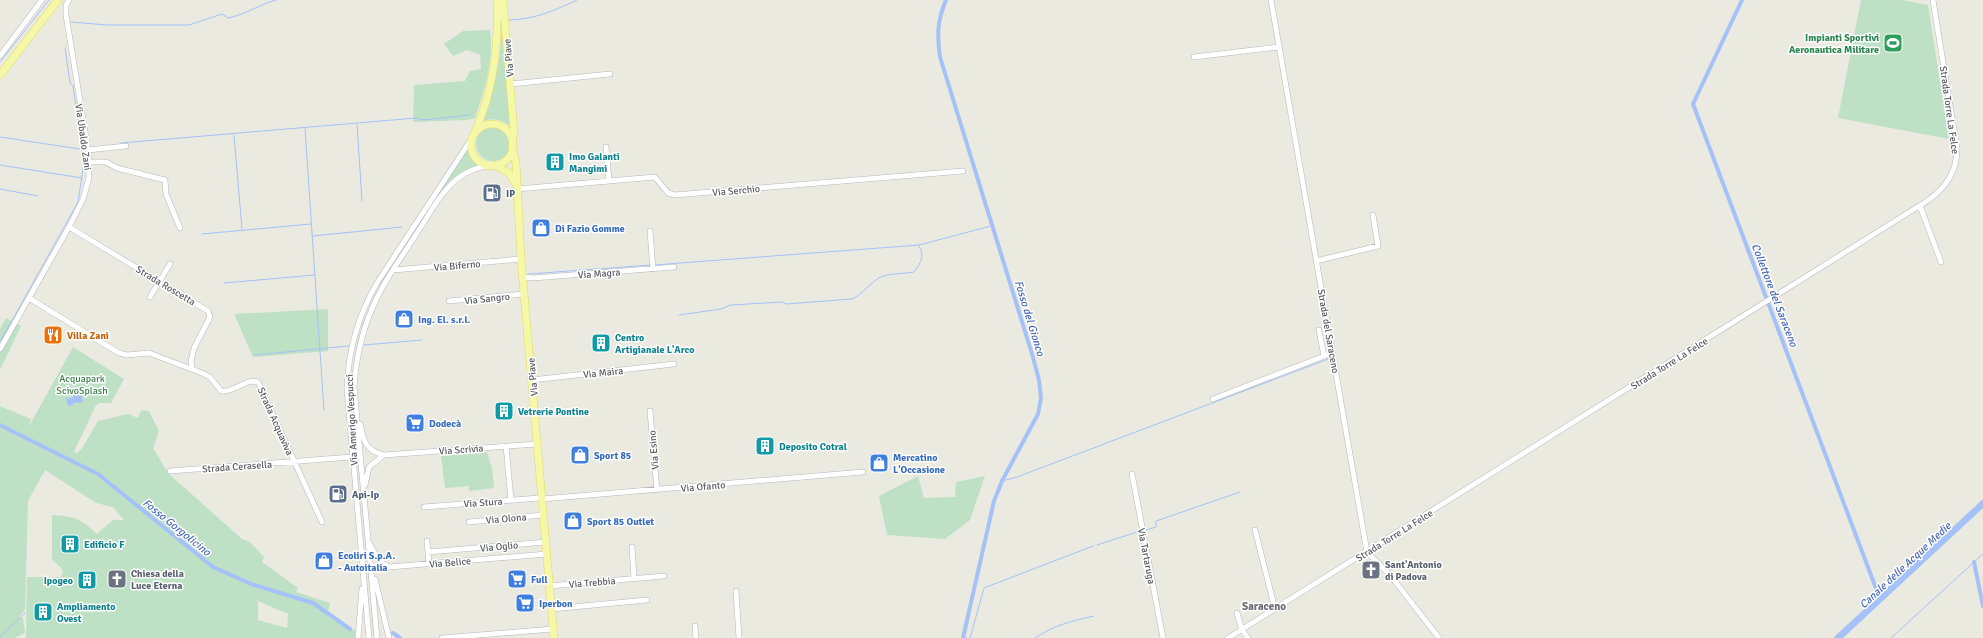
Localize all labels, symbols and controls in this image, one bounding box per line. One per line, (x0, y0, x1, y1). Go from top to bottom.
place label: Impianti Sportivi Aeronautica Militare (1789, 32, 1879, 56)
sports icon: Impianti Sportivi Aeronautica Militare (1882, 32, 1904, 54)
street label: Via Piave (501, 38, 517, 78)
street label: Strada Torre La Felce (1937, 65, 1961, 155)
street label: Via Ubaldo Zani (72, 103, 94, 171)
building icon: Imo Galanti Mangimi (544, 151, 566, 173)
place label: Imo Galanti Mangimi (569, 151, 620, 175)
fuel station icon: IP (481, 182, 503, 204)
street label: Via Serchio (712, 183, 760, 199)
place label: IP (506, 188, 515, 200)
shop icon: Di Fazio Gomme (530, 217, 552, 239)
place label: Di Fazio Gomme (555, 223, 625, 235)
water label: Collettore del Saraceno (1749, 242, 1801, 350)
street label: Via Biferno (433, 258, 481, 274)
street label: Strada Roscetta (133, 263, 197, 308)
street label: Via Magra (577, 267, 621, 281)
water label: Fosso del Gionco (1012, 279, 1048, 359)
street label: Strada del Saraceno (1315, 288, 1341, 374)
street label: Via Sangro (464, 291, 510, 307)
shop icon: Ing. El. s.r.l. (393, 308, 415, 330)
place label: Ing. El. s.r.l. (418, 314, 471, 326)
restaurant icon: Villa Zani (42, 324, 64, 346)
place label: Villa Zani (67, 330, 109, 342)
building icon: Centro Artigianale L'Arco (590, 332, 612, 354)
place label: Centro Artigianale L'Arco (615, 332, 694, 356)
street label: Strada Torre La Felce (1629, 335, 1710, 392)
street label: Via Piave (525, 357, 541, 397)
street label: Via Maira (582, 365, 624, 381)
park label: Acquapark ScivoSplash (56, 373, 108, 397)
street label: Via Amerigo Vespucci (344, 374, 360, 466)
street label: Strada Acquaviva (255, 385, 295, 457)
building icon: Vetrerie Pontine (493, 400, 515, 422)
place label: Vetrerie Pontine (518, 406, 589, 418)
supermarket icon: Dodecà (404, 412, 426, 434)
place label: Dodecà (429, 418, 461, 430)
street label: Via Esino (646, 430, 662, 470)
building icon: Deposito Cotral (754, 435, 776, 457)
place label: Deposito Cotral (779, 441, 847, 453)
street label: Via Scrivia (438, 442, 484, 458)
shop icon: Sport 85 (569, 444, 591, 466)
place label: Sport 85 (594, 450, 631, 462)
shop icon: Mercatino L'Occasione (868, 452, 890, 474)
place label: Mercatino L'Occasione (893, 452, 945, 476)
street label: Strada Cerasella (202, 459, 272, 475)
street label: Via Ofanto (680, 479, 726, 495)
fuel station icon: Api-Ip (327, 483, 349, 505)
place label: Api-Ip (352, 489, 380, 501)
water label: Fosso Gorgolicino (140, 496, 214, 559)
street label: Via Stura (463, 496, 503, 510)
street label: Strada Torre La Felce (1354, 507, 1435, 564)
shop icon: Sport 85 Outlet (562, 510, 584, 532)
street label: Via Olona (485, 511, 527, 527)
place label: Sport 85 Outlet (587, 516, 654, 528)
water label: Canale delle Acque Medie (1857, 519, 1954, 611)
street label: Via Tartaruga (1135, 527, 1157, 585)
building icon: Edificio F (59, 533, 81, 555)
place label: Edificio F (84, 539, 125, 551)
street label: Via Oglio (479, 539, 519, 555)
shop icon: Ecoliri S.p.A. - Autoitalia (313, 550, 335, 572)
place label: Ecoliri S.p.A. - Autoitalia (338, 550, 395, 574)
street label: Via Belice (429, 555, 472, 571)
church icon: Sant'Antonio di Padova (1360, 559, 1382, 581)
place label: Sant'Antonio di Padova (1385, 559, 1442, 583)
church icon: Chiesa della Luce Eterna (106, 568, 128, 590)
place label: Chiesa della Luce Eterna (131, 568, 184, 592)
supermarket icon: Full (506, 568, 528, 590)
building icon: Ipogeo (76, 569, 98, 591)
place label: Full (531, 574, 548, 586)
place label: Ipogeo (44, 575, 73, 587)
street label: Via Trebbia (568, 575, 616, 591)
supermarket icon: Iperbon (514, 592, 536, 614)
place label: Iperbon (539, 598, 573, 610)
district label: Saraceno (1242, 600, 1286, 613)
building icon: Ampliamento Ovest (32, 601, 54, 623)
place label: Ampliamento Ovest (57, 601, 115, 625)

